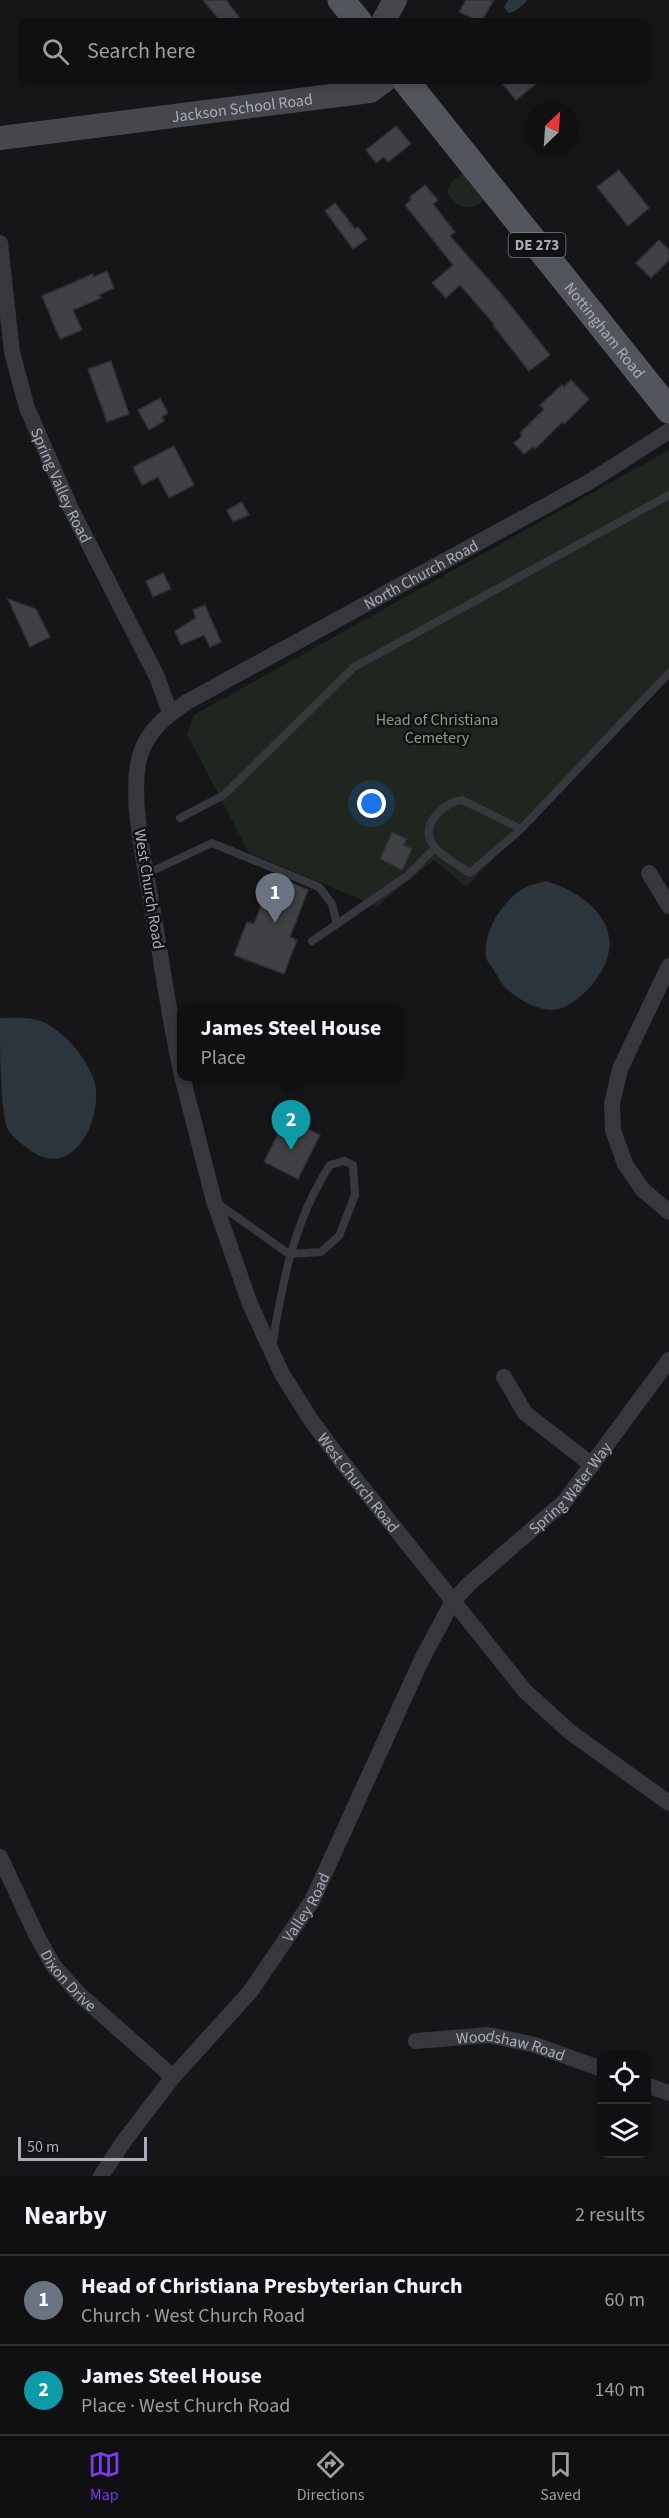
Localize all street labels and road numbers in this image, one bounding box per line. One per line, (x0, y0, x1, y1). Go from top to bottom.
street label: Jackson School Road (170, 88, 314, 128)
road number: DE 273 (508, 233, 566, 257)
street label: Nottingham Road (559, 278, 649, 383)
street label: Spring Valley Road (25, 424, 96, 547)
street label: North Church Road (360, 535, 483, 615)
street label: West Church Road (129, 828, 169, 951)
street label: West Church Road (312, 1429, 404, 1537)
street label: Spring Water Way (524, 1437, 617, 1540)
street label: Valley Road (277, 1869, 335, 1947)
street label: Dixon Drive (35, 1946, 101, 2017)
street label: Woodshaw Road (455, 2025, 568, 2067)

